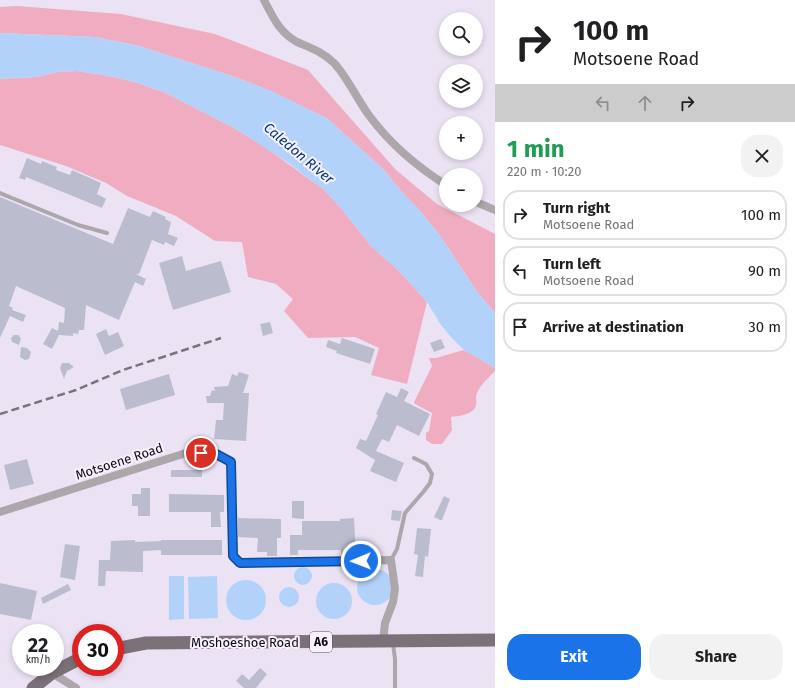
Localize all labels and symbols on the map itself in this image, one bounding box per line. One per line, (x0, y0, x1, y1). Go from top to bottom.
water label: Caledon River (260, 119, 338, 188)
pin (184, 436, 218, 470)
street label: Motsoene Road (73, 440, 165, 483)
position arrow (340, 540, 382, 582)
speed limit sign: 30 (72, 624, 124, 676)
road number: A6 (310, 632, 332, 652)
street label: Moshoeshoe Road (191, 635, 299, 650)

